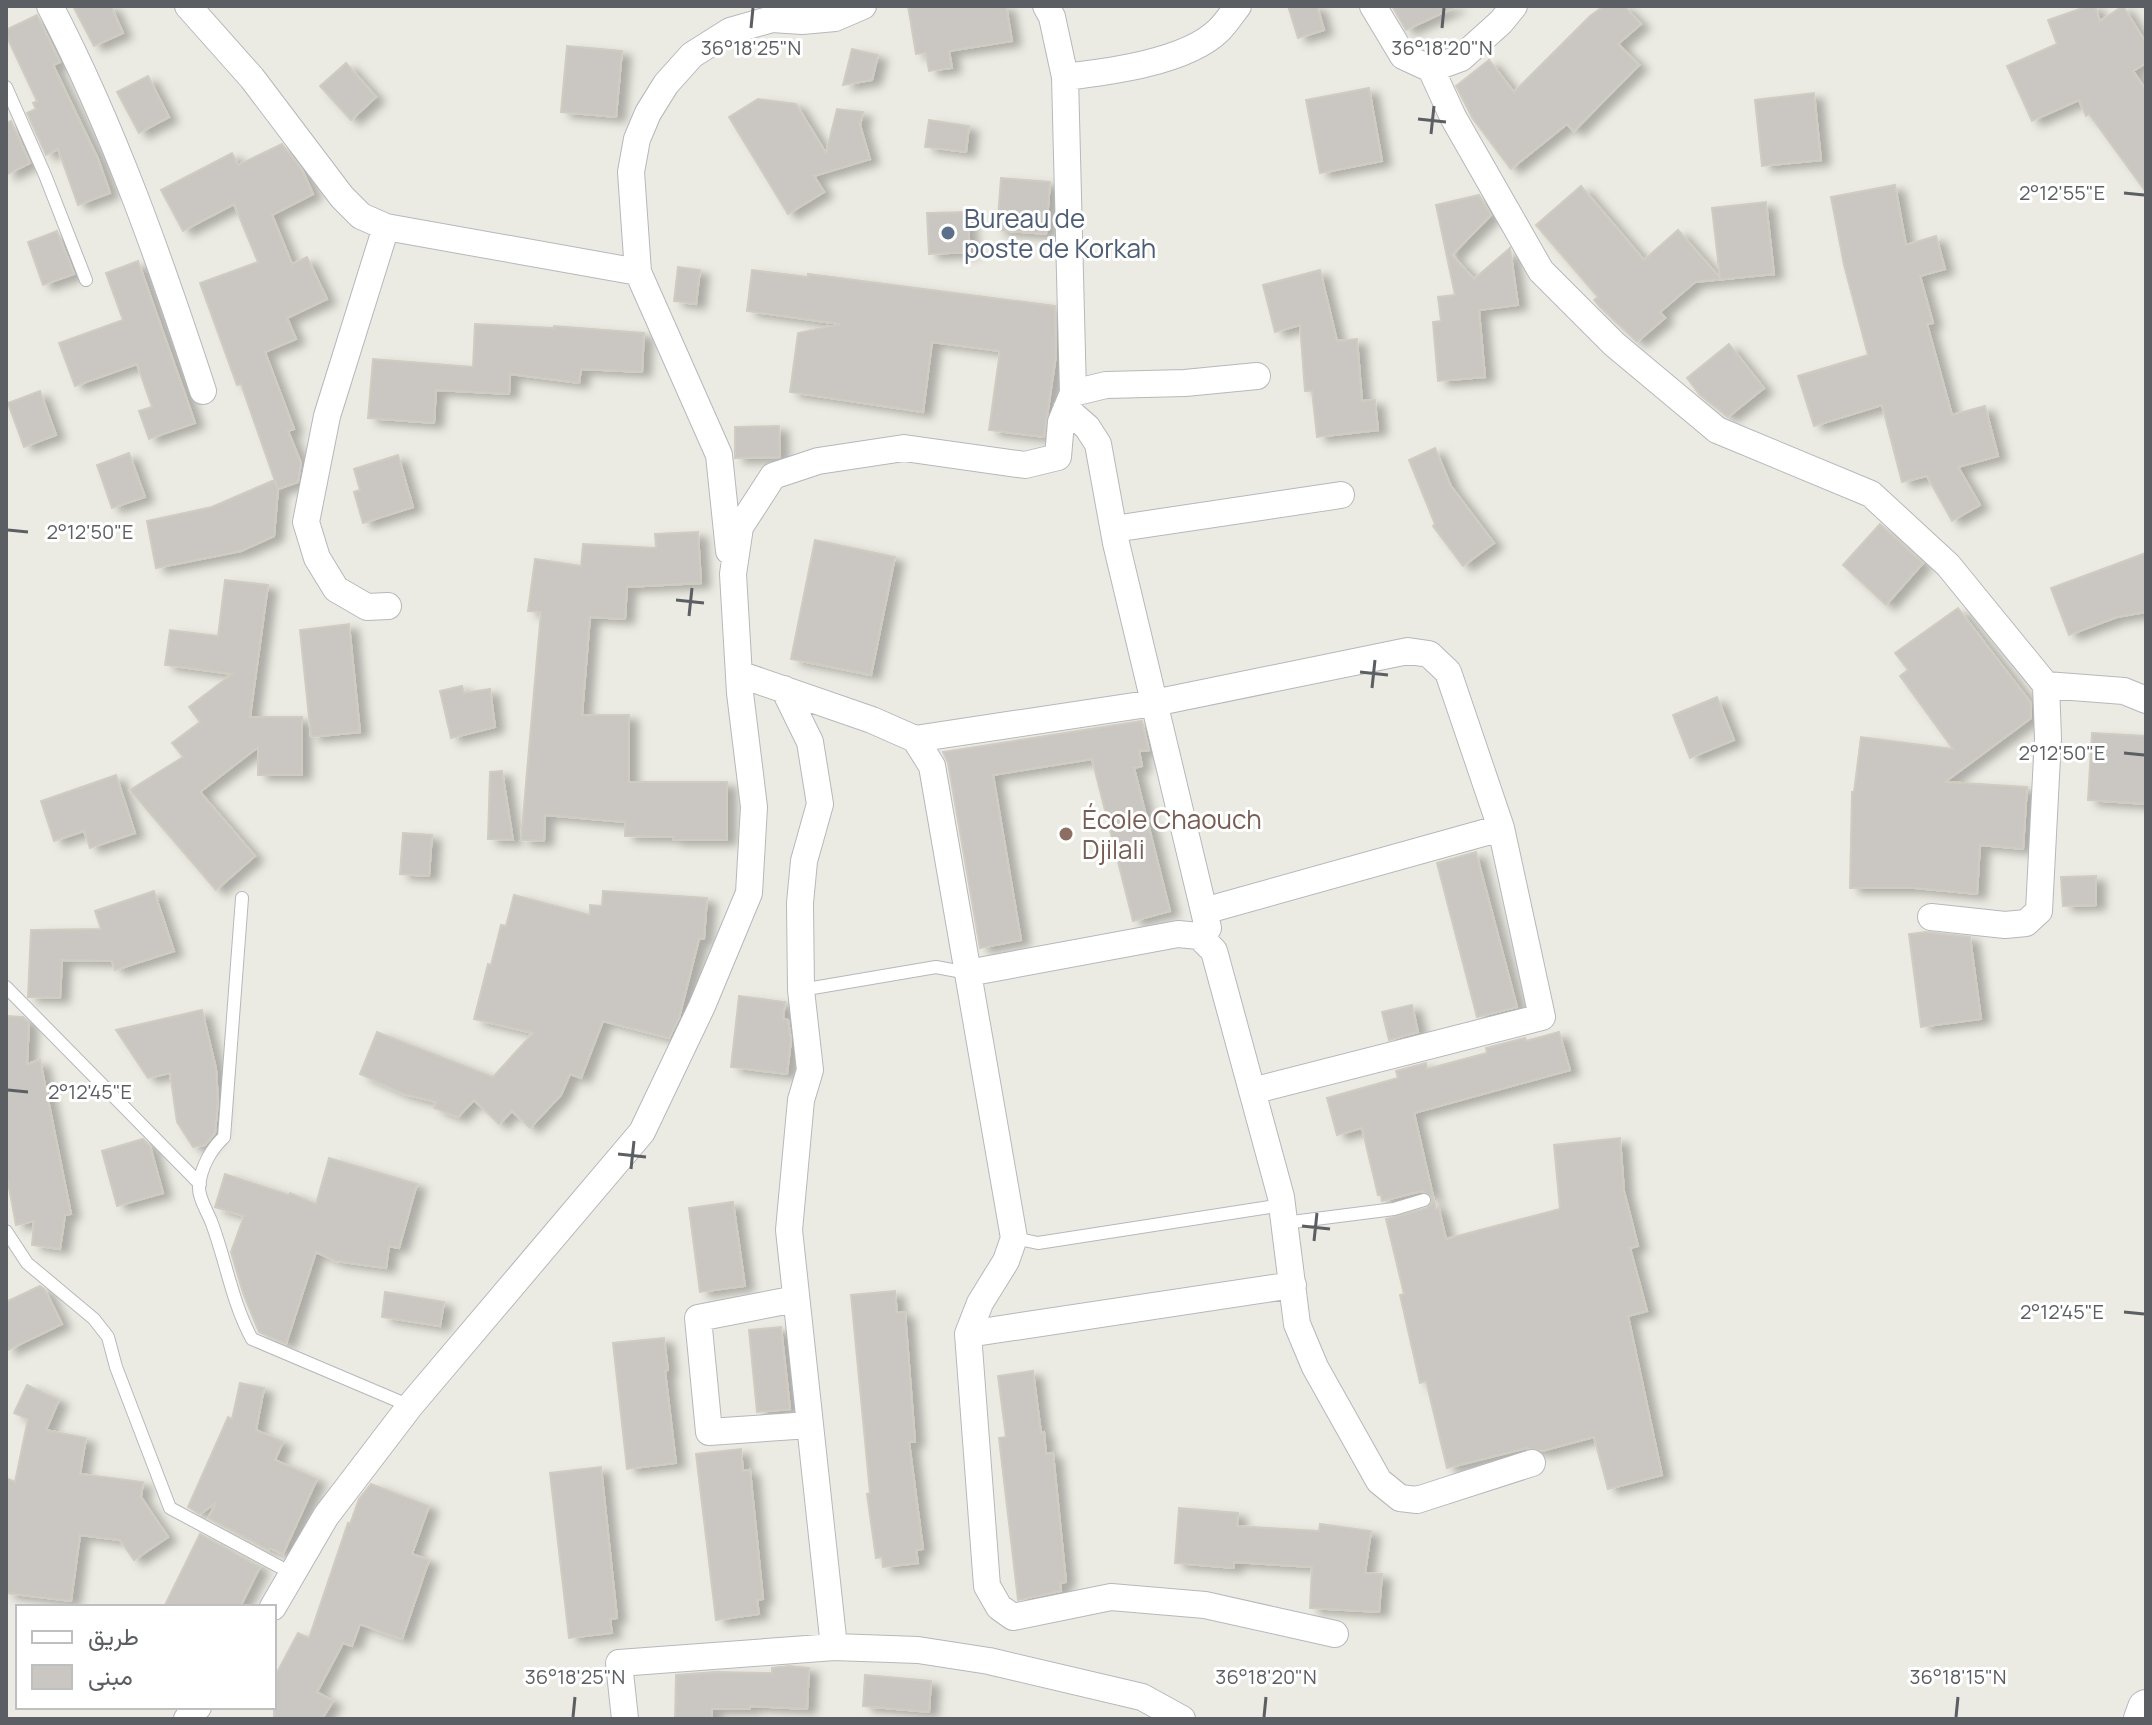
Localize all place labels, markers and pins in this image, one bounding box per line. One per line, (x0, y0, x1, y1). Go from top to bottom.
place label: Bureau de poste de Korkah (964, 200, 1156, 266)
marker: Bureau de poste de Korkah (939, 224, 957, 242)
place label: École Chaouch Djilali (1082, 801, 1262, 867)
marker: École Chaouch Djilali (1057, 825, 1075, 843)

